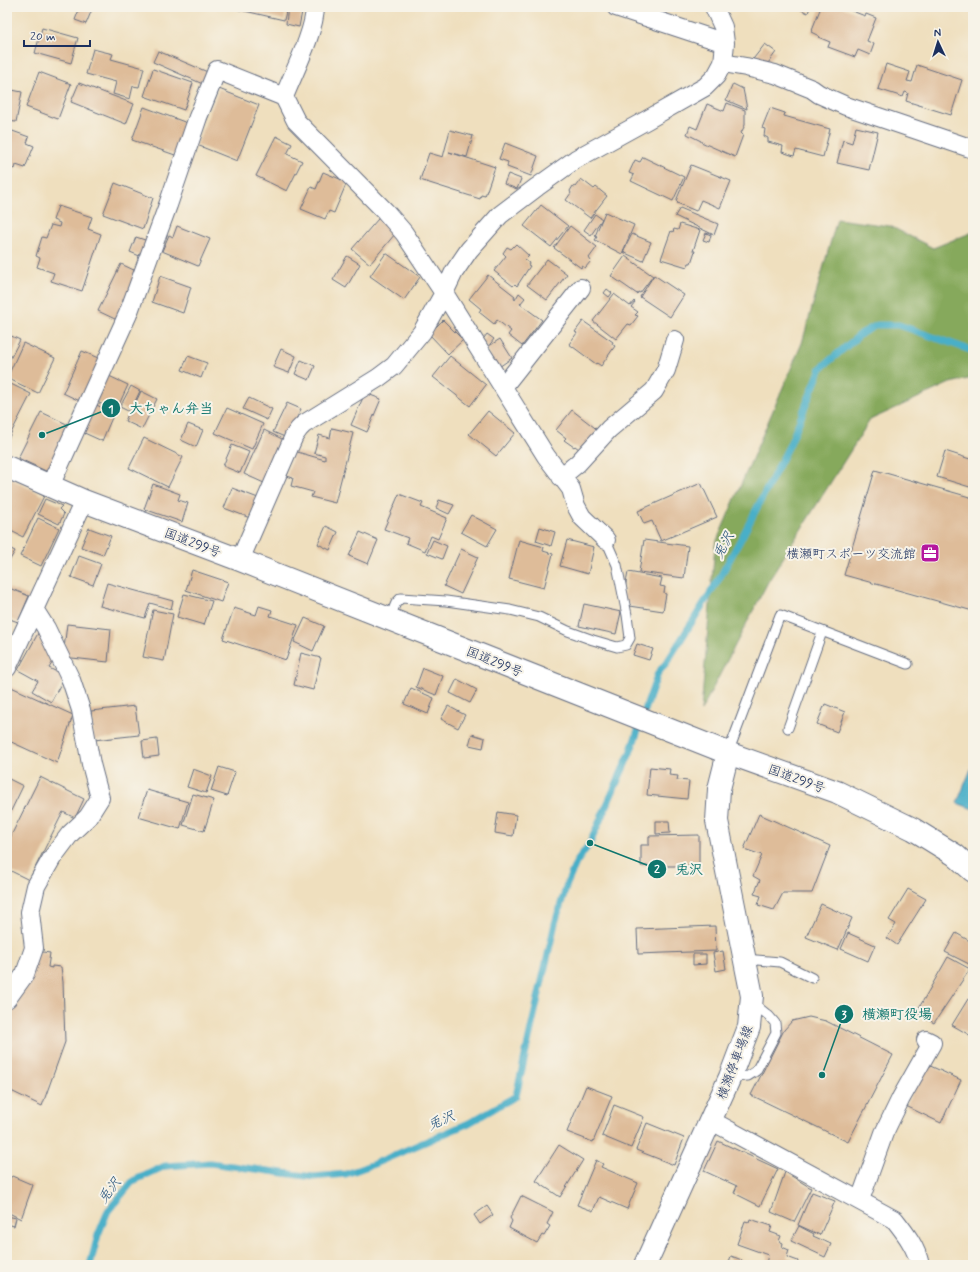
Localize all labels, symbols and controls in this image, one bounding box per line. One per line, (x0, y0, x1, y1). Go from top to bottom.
scale bar (24, 22, 90, 48)
north arrow (918, 22, 958, 62)
text: N (933, 26, 942, 40)
text: 20 m (30, 29, 56, 45)
callout: 大ちゃん弁当 (101, 395, 221, 421)
text: 大ちゃん弁当 (129, 400, 213, 418)
text: 1 (108, 402, 114, 418)
street label: 国道299号 (161, 525, 224, 562)
water label: 兎沢 (709, 528, 739, 562)
office icon: 横瀬町スポーツ交流館 (919, 542, 941, 564)
place label: 横瀬町スポーツ交流館 (786, 546, 916, 563)
street label: 国道299号 (463, 643, 525, 682)
street label: 国道299号 (765, 761, 828, 798)
callout: 兎沢 (647, 856, 711, 882)
text: 兎沢 (675, 861, 703, 879)
text: 2 (654, 862, 660, 878)
callout: 横瀬町役場 (834, 1001, 940, 1027)
text: 横瀬町役場 (862, 1006, 932, 1024)
text: 3 (841, 1008, 847, 1024)
street label: 横瀬停車場線 (713, 1022, 758, 1102)
water label: 兎沢 (425, 1107, 459, 1135)
water label: 兎沢 (94, 1173, 126, 1207)

